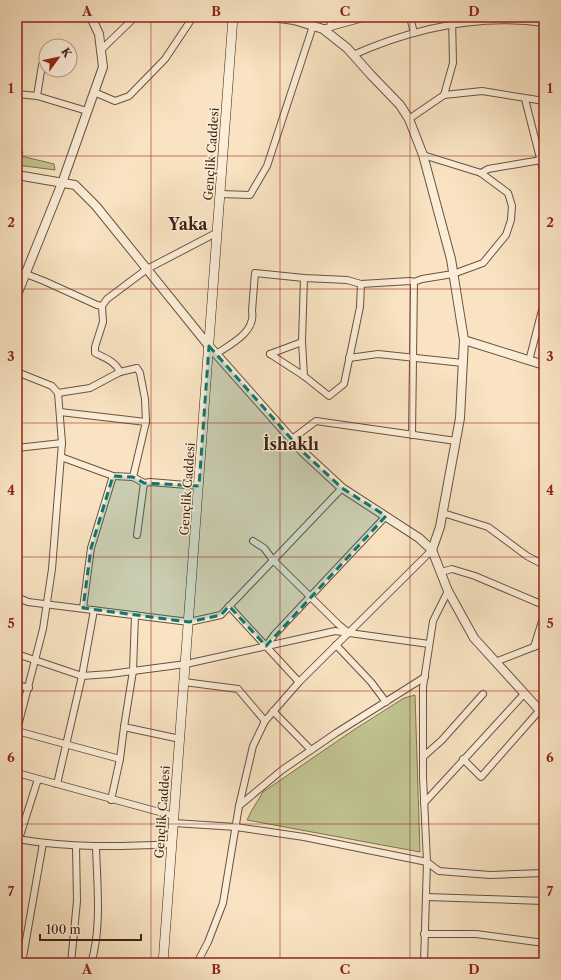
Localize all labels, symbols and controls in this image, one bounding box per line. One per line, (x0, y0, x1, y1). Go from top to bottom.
text: A (81, 3, 93, 19)
text: B (211, 3, 221, 19)
text: C (340, 3, 350, 19)
text: D (468, 3, 480, 19)
north arrow (38, 38, 78, 78)
text: K (58, 45, 75, 61)
text: 1 (8, 80, 14, 96)
text: 1 (547, 80, 553, 96)
street label: Gençlik Caddesi (200, 107, 222, 201)
text: 2 (7, 214, 15, 230)
district label: Yaka (167, 214, 208, 234)
text: 2 (546, 214, 554, 230)
text: 3 (7, 348, 15, 364)
text: 3 (546, 348, 554, 364)
district label: İshaklı (263, 434, 319, 454)
street label: Gençlik Caddesi (176, 442, 198, 536)
text: 4 (7, 482, 15, 498)
text: 4 (546, 482, 554, 498)
text: 5 (7, 615, 15, 631)
text: 5 (546, 615, 554, 631)
text: 6 (7, 749, 15, 765)
text: 6 (546, 749, 554, 765)
street label: Gençlik Caddesi (151, 765, 173, 859)
text: 7 (8, 883, 15, 899)
text: 7 (547, 883, 554, 899)
scale bar (40, 916, 141, 942)
text: 100 m (46, 922, 81, 937)
text: A (81, 961, 93, 977)
text: B (211, 961, 221, 977)
text: C (340, 961, 350, 977)
text: D (468, 961, 480, 977)

